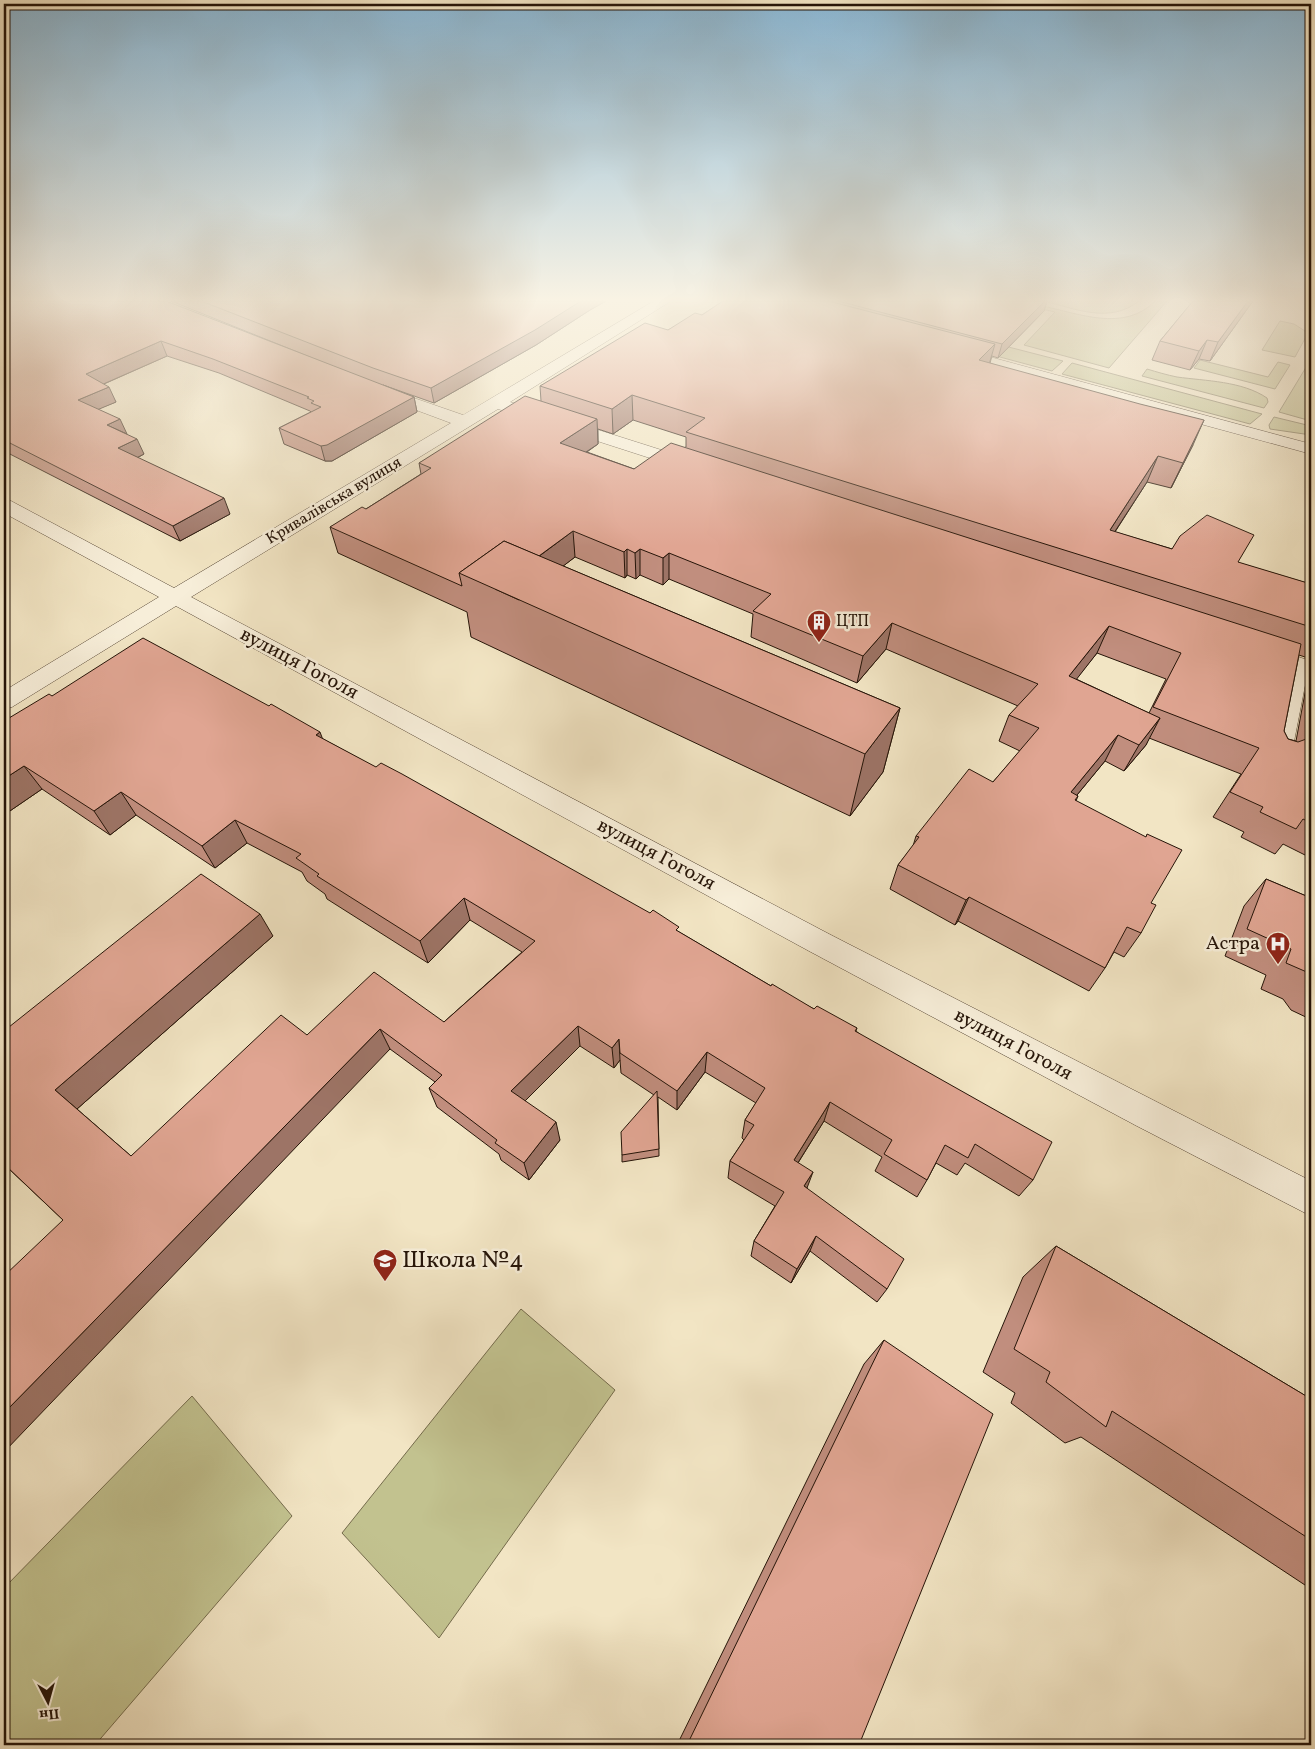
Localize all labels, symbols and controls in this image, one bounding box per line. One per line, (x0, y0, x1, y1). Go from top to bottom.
street label: Кривалівська вулиця (262, 452, 406, 550)
building icon: ЦТП (806, 609, 832, 643)
place label: ЦТП (836, 611, 869, 633)
street label: вулиця Гоголя (235, 621, 363, 707)
street label: вулиця Гоголя (592, 812, 720, 898)
place label: Астра (1206, 930, 1260, 958)
hospital icon: Астра (1265, 931, 1291, 965)
street label: вулиця Гоголя (949, 1002, 1077, 1088)
place label: Школа №4 (402, 1244, 524, 1278)
school or university icon: Школа №4 (372, 1248, 398, 1282)
north arrow (22, 1676, 72, 1726)
text: Пн (38, 1703, 60, 1724)

